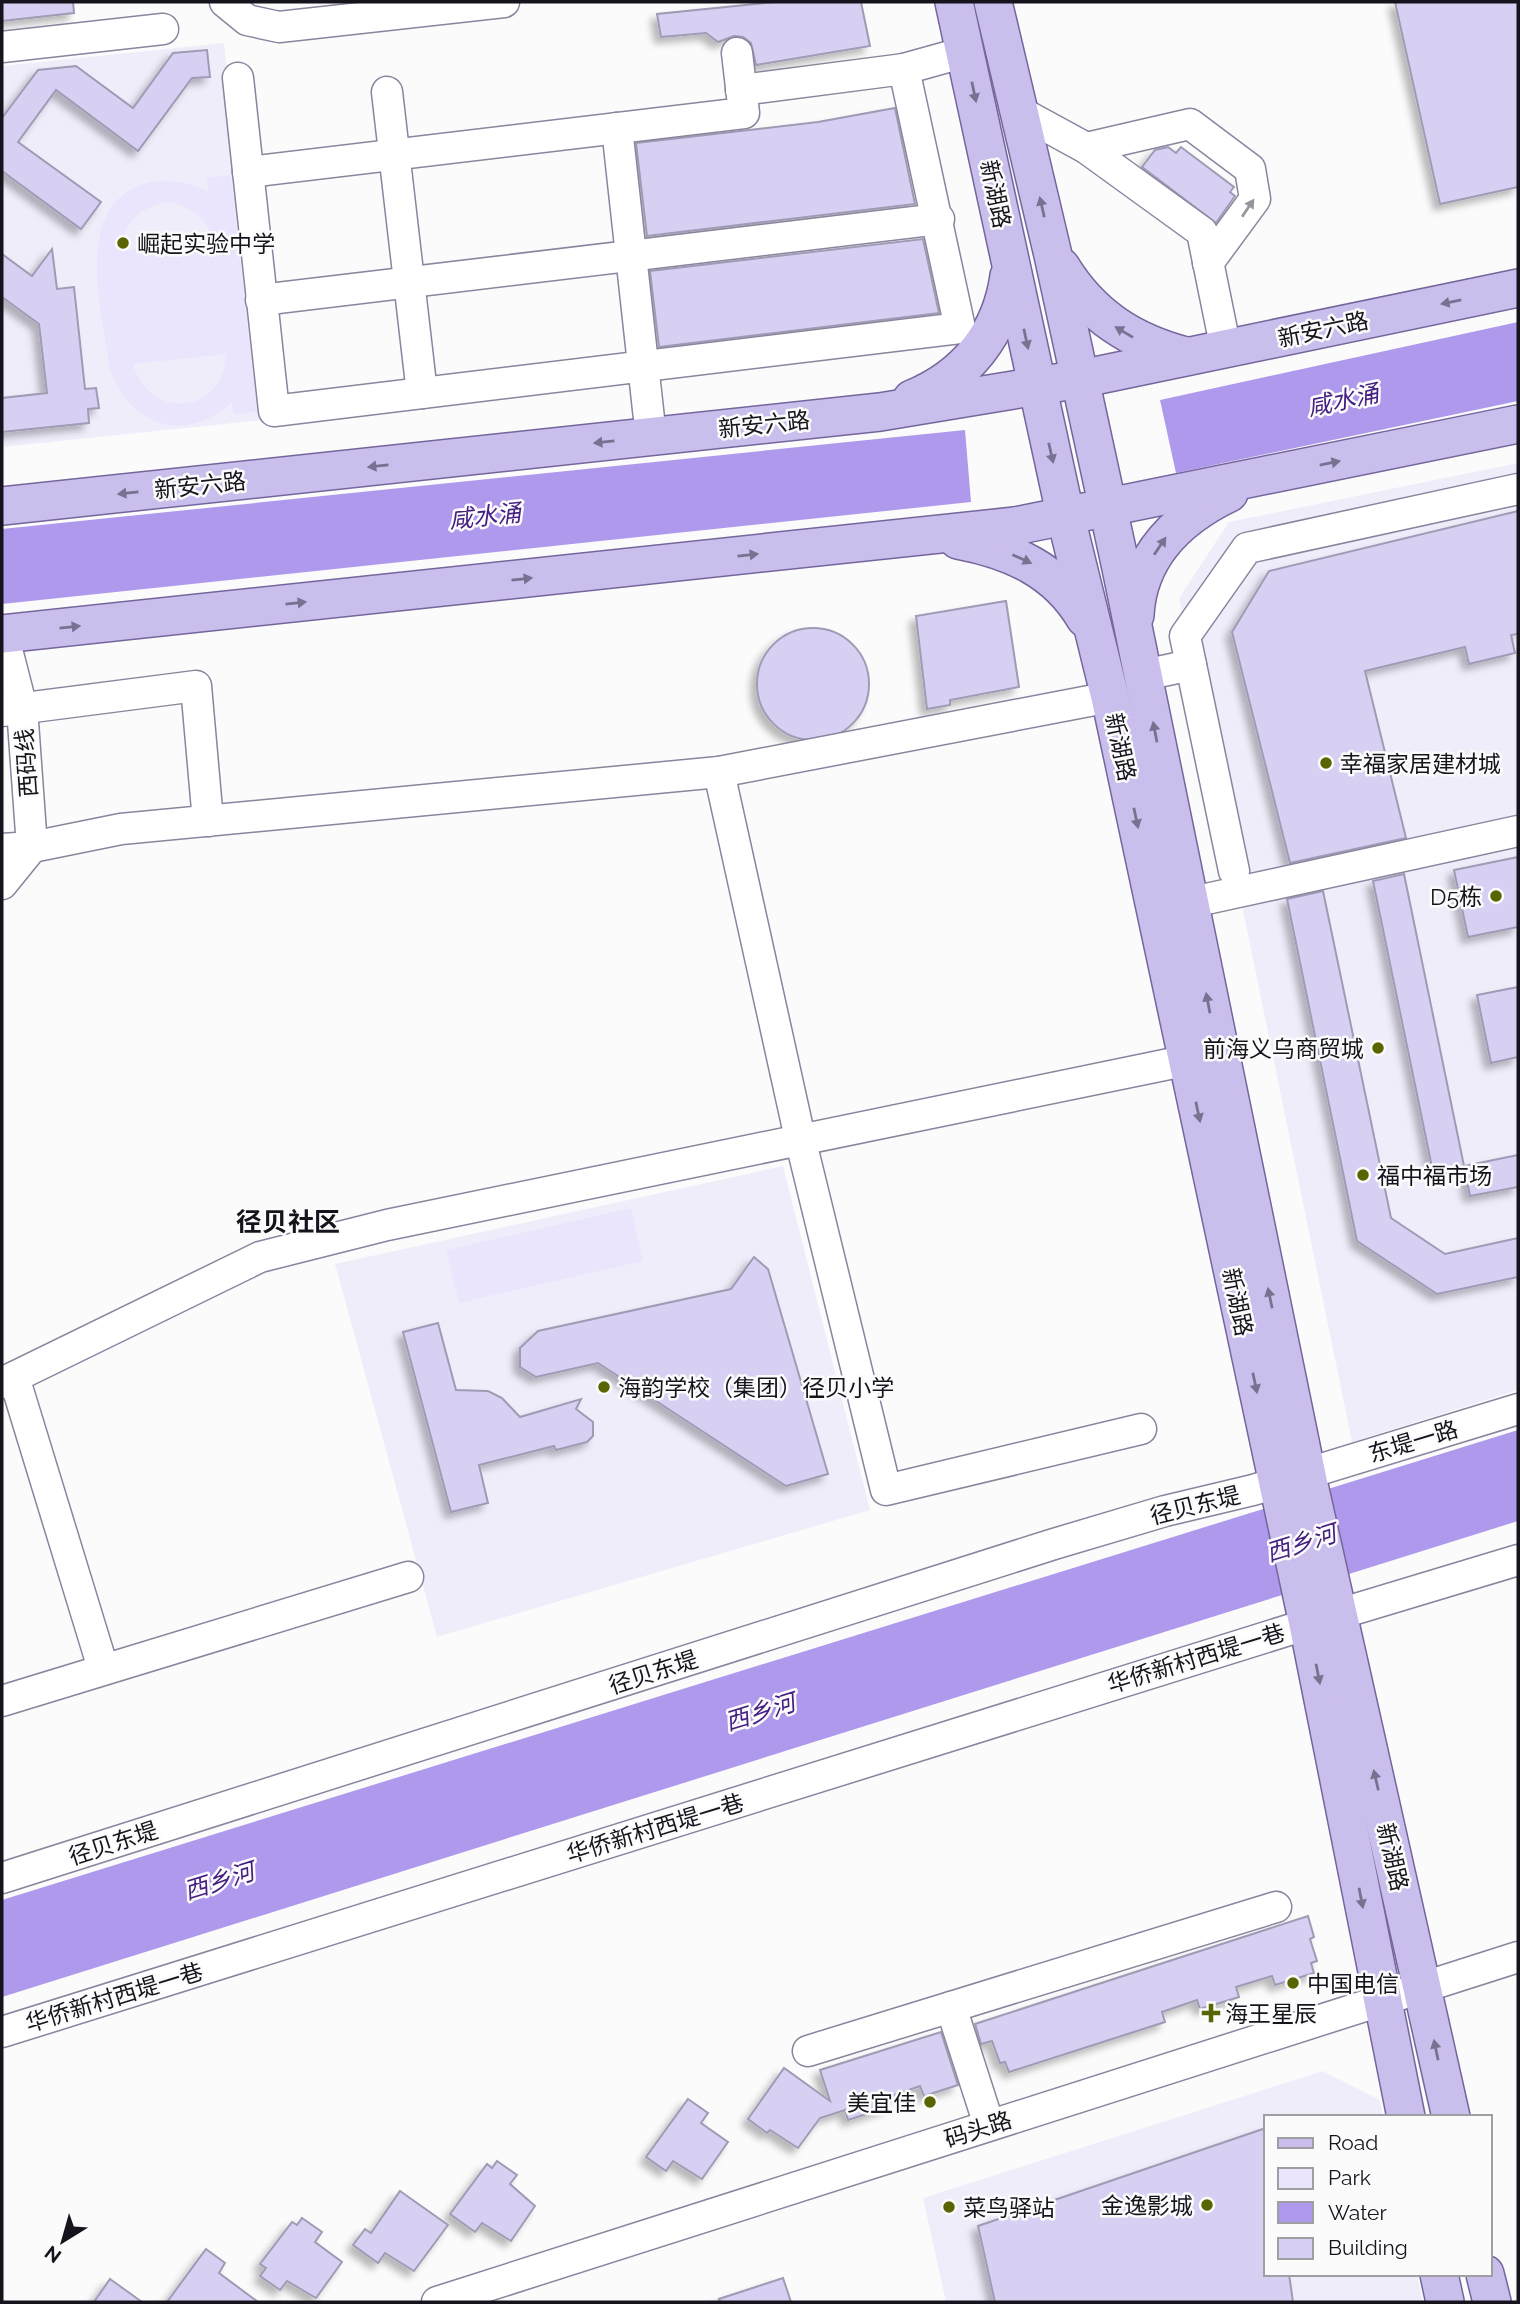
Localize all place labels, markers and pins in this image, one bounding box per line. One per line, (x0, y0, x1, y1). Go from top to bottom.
place label: 崛起实验中学 (137, 230, 275, 257)
marker: 崛起实验中学 (115, 235, 131, 251)
place label: 幸福家居建材城 (1340, 750, 1501, 777)
marker: 幸福家居建材城 (1318, 755, 1334, 771)
place label: D5栋 (1430, 883, 1482, 910)
marker: D5栋 (1488, 888, 1504, 904)
place label: 前海义乌商贸城 (1203, 1035, 1364, 1062)
marker: 前海义乌商贸城 (1370, 1040, 1386, 1056)
place label: 福中福市场 (1377, 1162, 1492, 1189)
marker: 福中福市场 (1355, 1167, 1371, 1183)
place label: 海韵学校（集团）径贝小学 (618, 1374, 894, 1401)
marker: 海韵学校（集团）径贝小学 (596, 1379, 612, 1395)
place label: 中国电信 (1307, 1970, 1399, 1997)
marker: 中国电信 (1285, 1975, 1301, 1991)
place label: 海王星辰 (1225, 2000, 1317, 2027)
marker: 海王星辰 (1203, 2005, 1219, 2021)
place label: 美宜佳 (847, 2089, 916, 2116)
marker: 美宜佳 (922, 2094, 938, 2110)
place label: 金逸影城 (1101, 2192, 1193, 2219)
place label: 菜鸟驿站 (963, 2194, 1055, 2221)
marker: 金逸影城 (1199, 2197, 1215, 2213)
marker: 菜鸟驿站 (941, 2199, 957, 2215)

